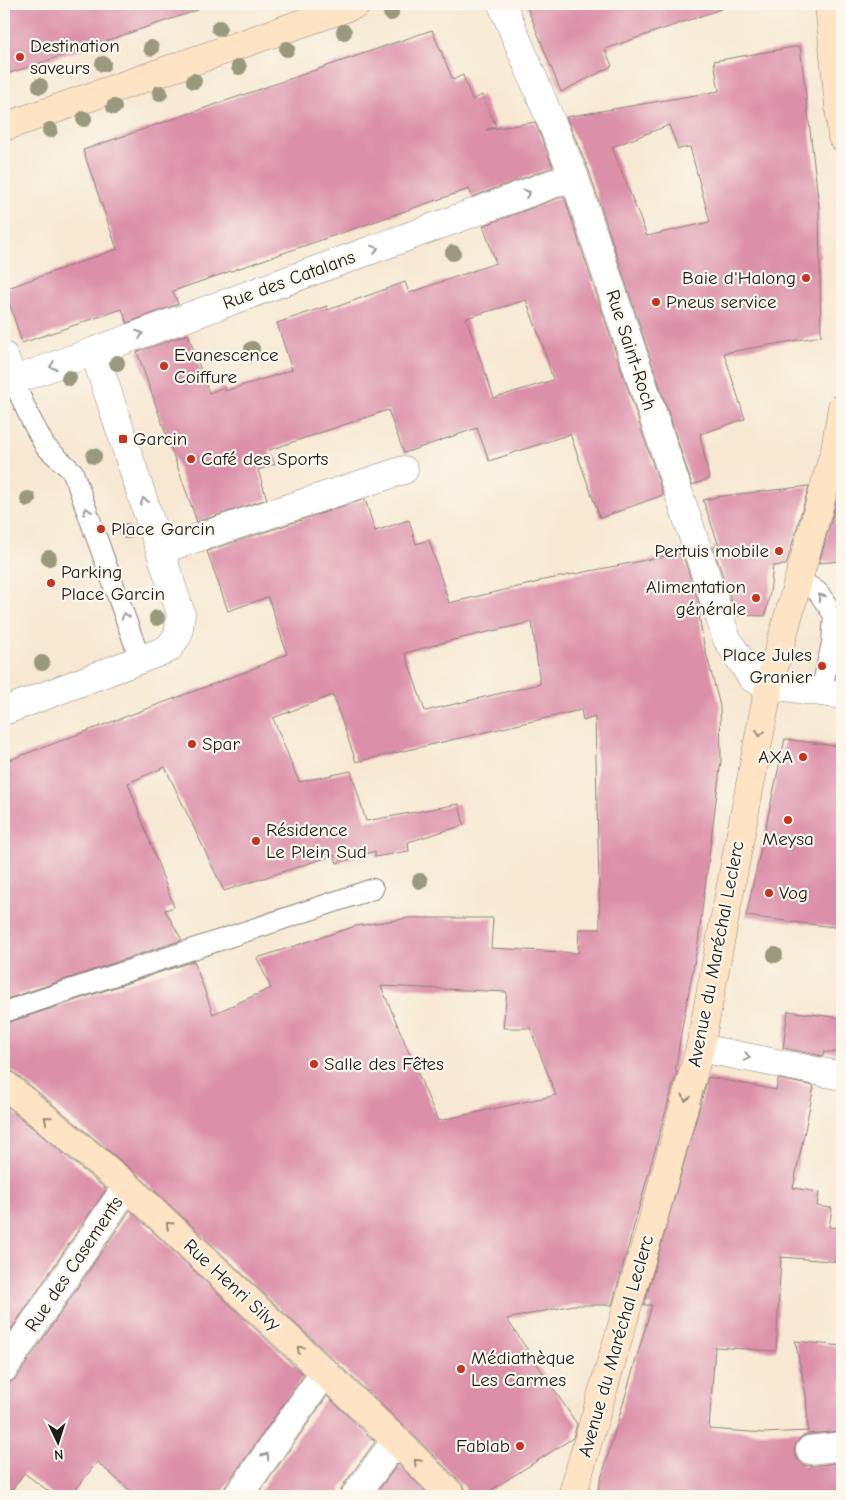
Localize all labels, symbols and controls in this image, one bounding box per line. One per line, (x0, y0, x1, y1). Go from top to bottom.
place label: Destination saveurs (30, 35, 120, 79)
marker: Destination saveurs (14, 51, 26, 63)
one-way arrow (523, 189, 531, 199)
one-way arrow (370, 245, 378, 255)
street label: Rue des Catalans (220, 246, 358, 314)
place label: Baie d'Halong (682, 267, 796, 289)
marker: Baie d'Halong (800, 272, 812, 284)
street label: Rue Saint-Roch (601, 287, 661, 413)
place label: Pneus service (666, 291, 776, 313)
marker: Pneus service (650, 296, 662, 308)
one-way arrow (135, 330, 143, 340)
place label: Evanescence Coiffure (174, 344, 279, 388)
one-way arrow (49, 360, 58, 370)
marker: Evanescence Coiffure (158, 360, 170, 372)
place label: Garcin (133, 428, 187, 450)
marker: Garcin (117, 433, 129, 445)
place label: Café des Sports (201, 448, 329, 470)
marker: Café des Sports (185, 453, 197, 465)
one-way arrow (140, 498, 150, 506)
one-way arrow (83, 507, 93, 516)
place label: Place Garcin (111, 518, 215, 540)
marker: Place Garcin (95, 523, 107, 535)
place label: Pertuis mobile (654, 540, 769, 562)
marker: Pertuis mobile (773, 545, 785, 557)
place label: Parking Place Garcin (61, 561, 165, 605)
place label: Alimentation générale (646, 576, 746, 620)
marker: Parking Place Garcin (45, 577, 57, 589)
marker: Alimentation générale (750, 592, 762, 604)
one-way arrow (817, 593, 826, 602)
one-way arrow (121, 612, 131, 621)
place label: Place Jules Granier (722, 644, 812, 688)
marker: Place Jules Granier (816, 660, 828, 672)
one-way arrow (755, 728, 765, 737)
place label: Spar (202, 733, 240, 755)
marker: Spar (186, 738, 198, 750)
place label: AXA (758, 746, 793, 768)
marker: AXA (797, 751, 809, 763)
marker: Meysa (782, 814, 794, 826)
place label: Résidence Le Plein Sud (266, 819, 367, 863)
place label: Meysa (762, 828, 814, 850)
marker: Résidence Le Plein Sud (250, 835, 262, 847)
street label: Avenue du Maréchal Leclerc (683, 839, 749, 1069)
place label: Vog (779, 882, 808, 904)
marker: Vog (763, 887, 775, 899)
one-way arrow (743, 1052, 752, 1062)
place label: Salle des Fêtes (324, 1053, 444, 1075)
marker: Salle des Fêtes (308, 1058, 320, 1070)
one-way arrow (681, 1093, 692, 1102)
one-way arrow (43, 1116, 52, 1125)
street label: Rue des Casements (21, 1192, 128, 1336)
one-way arrow (166, 1222, 175, 1231)
street label: Avenue du Maréchal Leclerc (574, 1232, 658, 1460)
street label: Rue Henri Silvy (179, 1235, 285, 1336)
one-way arrow (297, 1346, 306, 1355)
place label: Médiathèque Les Carmes (471, 1347, 575, 1391)
marker: Médiathèque Les Carmes (455, 1363, 467, 1375)
north arrow (32, 1418, 82, 1468)
place label: Fablab (456, 1435, 510, 1457)
marker: Fablab (514, 1440, 526, 1452)
text: N (54, 1446, 64, 1463)
one-way arrow (260, 1452, 269, 1462)
one-way arrow (414, 1458, 423, 1467)

